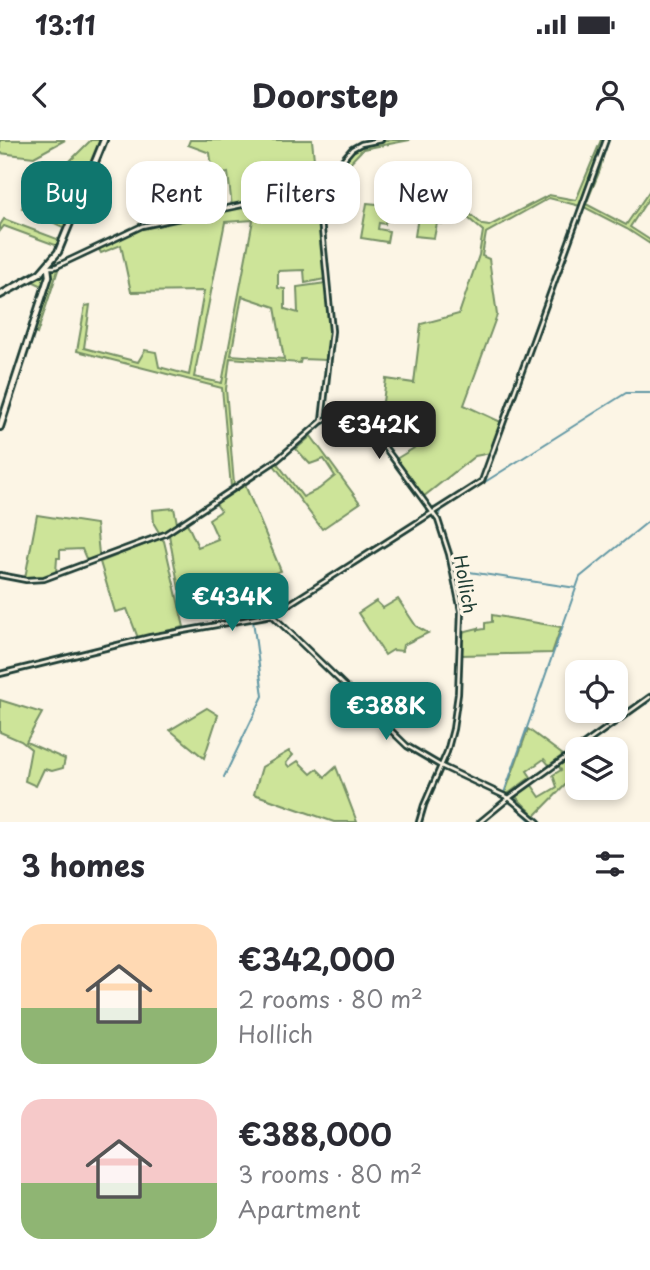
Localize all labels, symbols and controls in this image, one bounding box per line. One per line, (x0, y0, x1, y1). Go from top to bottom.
text: 13:11 (35, 5, 96, 44)
text: Doorstep (252, 71, 398, 119)
icon: back (21, 76, 59, 114)
icon: person (591, 76, 629, 114)
chip: Buy (21, 161, 112, 224)
chip: Rent (126, 161, 227, 224)
chip: Filters (241, 161, 360, 224)
chip: New (374, 161, 472, 224)
pin: €342K (330, 402, 428, 461)
text: €342K (338, 406, 420, 441)
street label: Hollich (448, 553, 484, 615)
pin: €434K (183, 574, 281, 633)
text: €434K (192, 578, 272, 613)
map controls (565, 660, 628, 800)
button: locate (565, 660, 628, 723)
pin: €388K (337, 682, 435, 742)
text: €388K (346, 687, 426, 722)
button: layers (565, 737, 628, 800)
text: 3 homes (21, 842, 145, 887)
icon: filters (591, 845, 629, 883)
text: €342,000 (238, 936, 395, 981)
icon: home (77, 952, 161, 1036)
text: 2 rooms · 80 m² (238, 981, 423, 1016)
text: Hollich (238, 1016, 313, 1051)
text: €388,000 (238, 1111, 392, 1156)
icon: home (77, 1127, 161, 1211)
text: 3 rooms · 80 m² (238, 1156, 422, 1191)
text: Apartment (238, 1191, 361, 1226)

